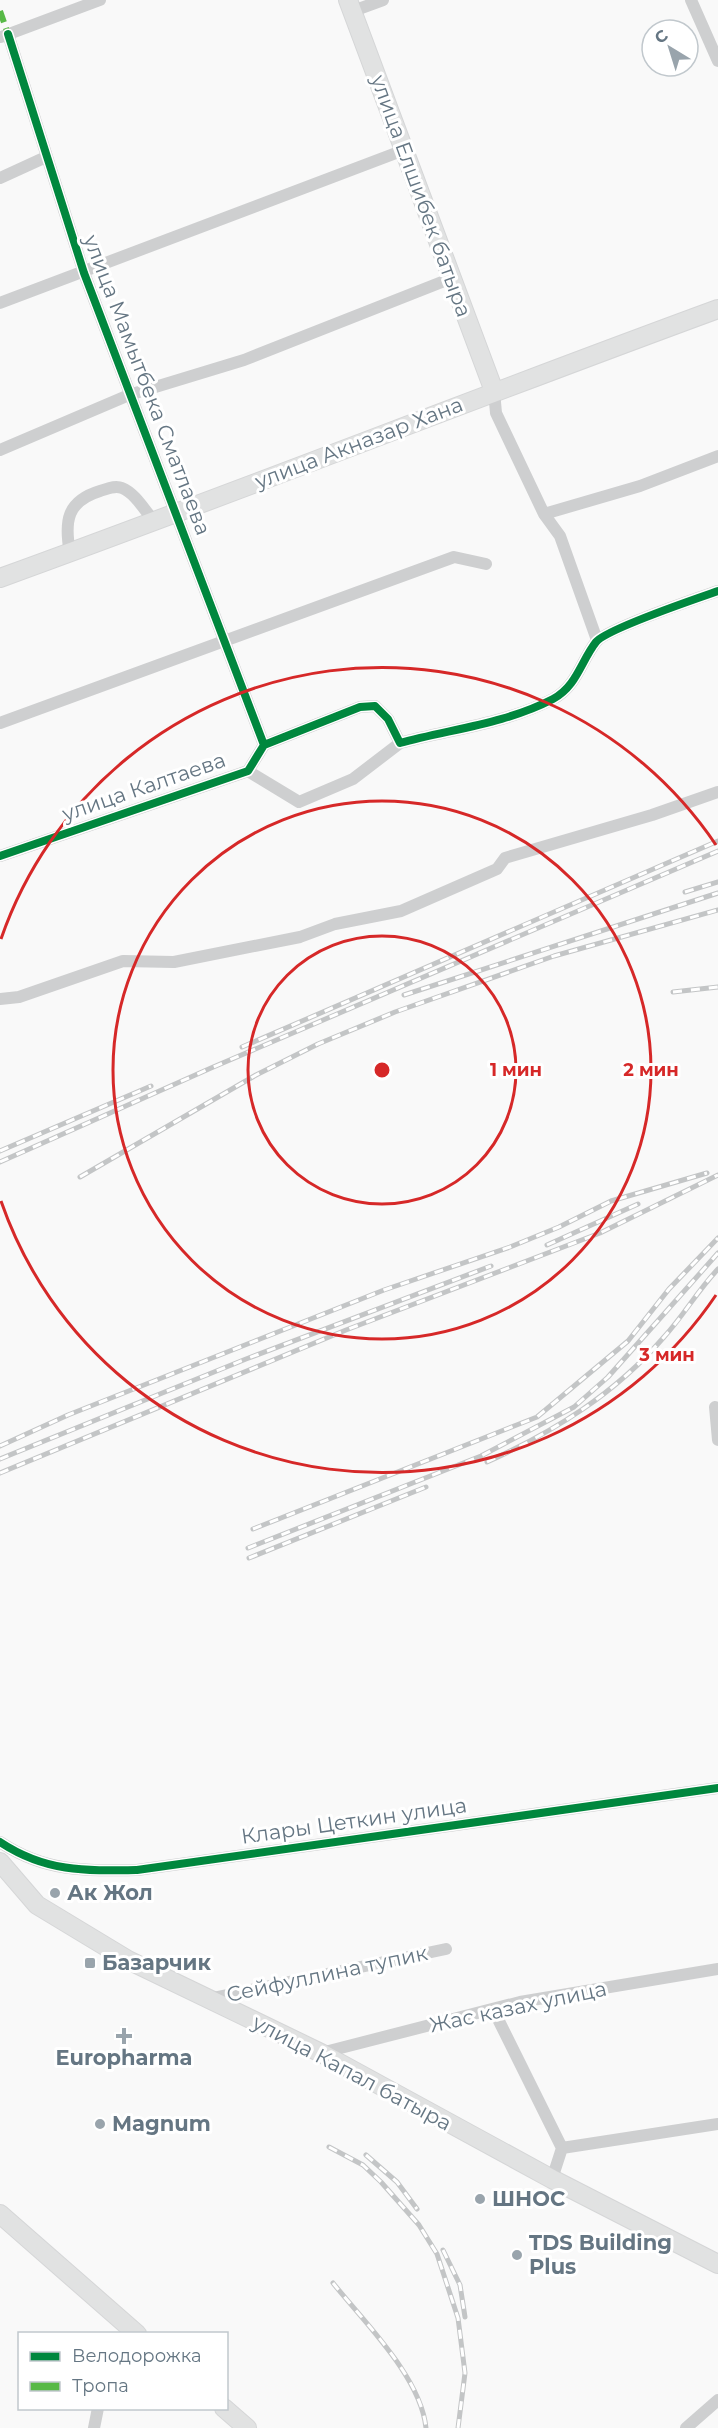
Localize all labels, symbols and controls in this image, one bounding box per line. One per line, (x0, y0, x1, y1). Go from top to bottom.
north arrow (640, 18, 700, 78)
text: С (651, 25, 672, 48)
street label: улица Елшибек батыра (366, 71, 477, 320)
street label: улица Мамытбека Сматлаева (78, 230, 216, 539)
street label: улица Акназар Хана (250, 391, 466, 494)
street label: улица Калтаева (58, 747, 229, 827)
text: 1 мин (490, 1059, 542, 1081)
text: 2 мин (623, 1059, 679, 1081)
centre of rings (372, 1060, 392, 1080)
text: 3 мин (638, 1344, 695, 1366)
street label: Клары Цеткин улица (239, 1792, 468, 1849)
place label: Ак Жол (67, 1880, 153, 1905)
marker: Ак Жол (48, 1886, 62, 1900)
street label: Сейфуллина тупик (224, 1940, 430, 2007)
place label: Базарчик (102, 1950, 211, 1975)
marker: Базарчик (83, 1956, 97, 1970)
street label: Жас казах улица (427, 1976, 609, 2037)
street label: улица Капал батыра (248, 2009, 456, 2136)
marker: Europharma (117, 2029, 131, 2043)
place label: Europharma (56, 2045, 193, 2070)
place label: Magnum (112, 2111, 211, 2136)
marker: Magnum (93, 2117, 107, 2131)
place label: ШНОС (492, 2186, 565, 2211)
marker: ШНОС (473, 2192, 487, 2206)
place label: TDS Building Plus (529, 2230, 672, 2279)
marker: TDS Building Plus (510, 2248, 524, 2262)
legend (18, 2332, 228, 2410)
text: Велодорожка (72, 2345, 201, 2367)
text: Тропа (72, 2375, 129, 2397)

